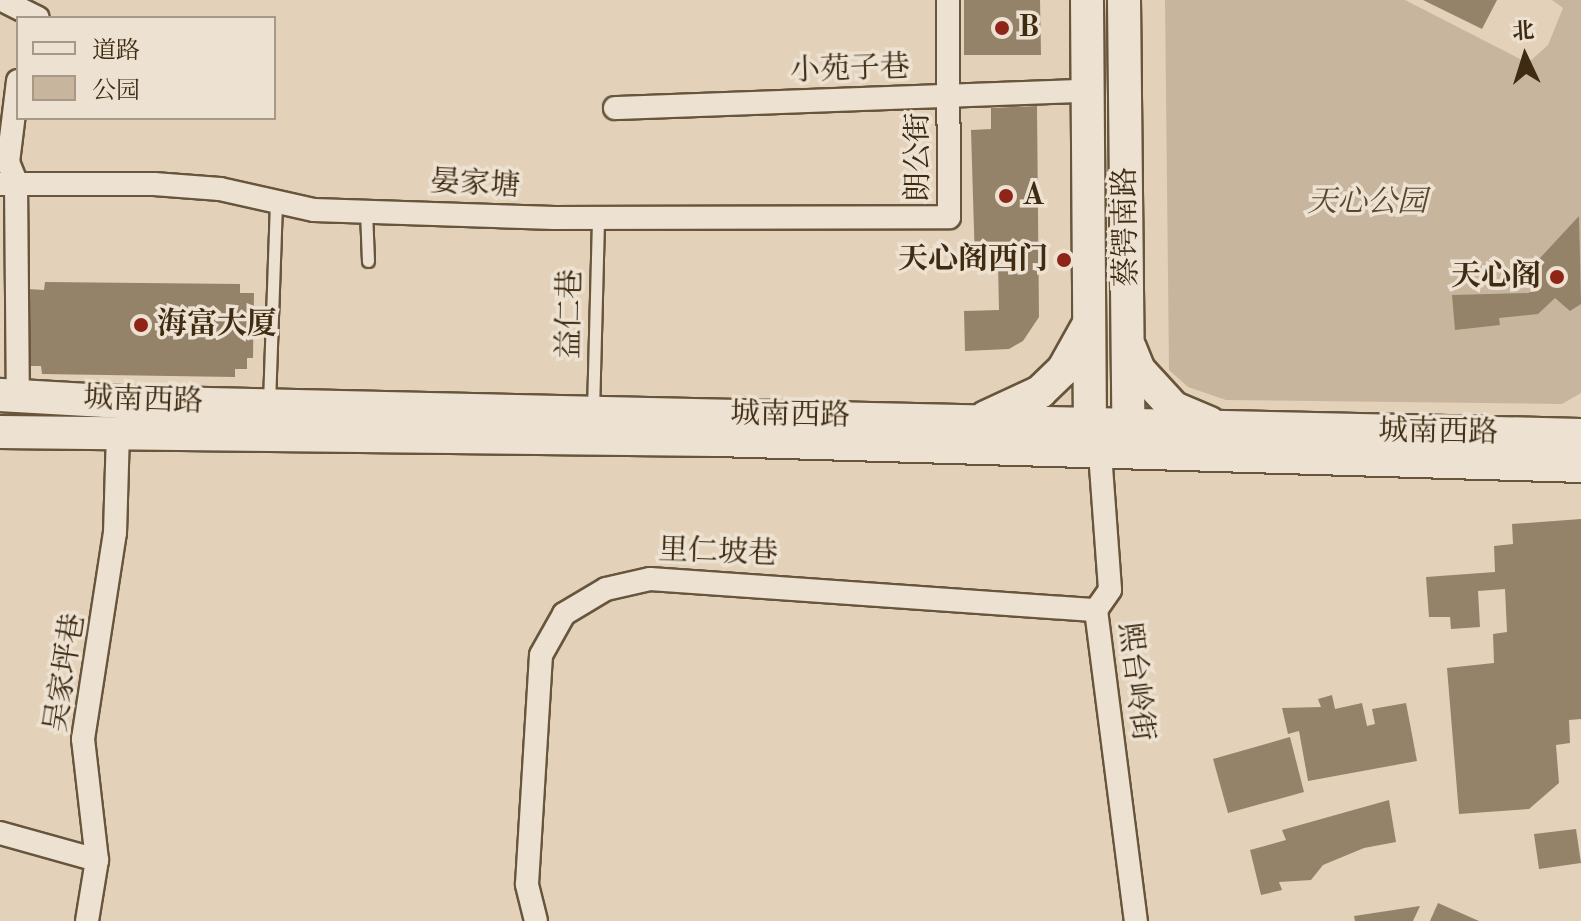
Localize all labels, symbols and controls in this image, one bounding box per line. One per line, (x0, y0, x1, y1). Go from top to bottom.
place label: B (1018, 10, 1039, 46)
legend (16, 16, 276, 120)
north arrow (1485, 16, 1565, 96)
marker: B (993, 19, 1011, 37)
text: 北 (1512, 20, 1535, 44)
text: 道路 (92, 40, 140, 64)
street label: 小苑子巷 (789, 50, 911, 90)
text: 公园 (92, 80, 140, 104)
street label: 朗公街 (901, 112, 937, 202)
street label: 晏家塘 (429, 165, 521, 205)
street label: 蔡锷南路 (1108, 167, 1146, 287)
place label: A (1022, 178, 1045, 214)
park label: 天心公园 (1307, 185, 1427, 221)
marker: A (997, 187, 1015, 205)
place label: 天心阁西门 (898, 242, 1048, 278)
marker: 天心阁西门 (1055, 251, 1073, 269)
place label: 天心阁 (1451, 259, 1541, 295)
marker: 天心阁 (1548, 268, 1566, 286)
street label: 益仁巷 (552, 269, 590, 359)
place label: 海富大厦 (157, 307, 277, 343)
marker: 海富大厦 (132, 316, 150, 334)
street label: 城南西路 (82, 381, 204, 421)
street label: 城南西路 (730, 397, 850, 435)
street label: 城南西路 (1378, 414, 1498, 452)
street label: 里仁坡巷 (657, 533, 779, 573)
street label: 吴家坪巷 (39, 611, 93, 735)
street label: 熙台岭街 (1110, 620, 1160, 744)

